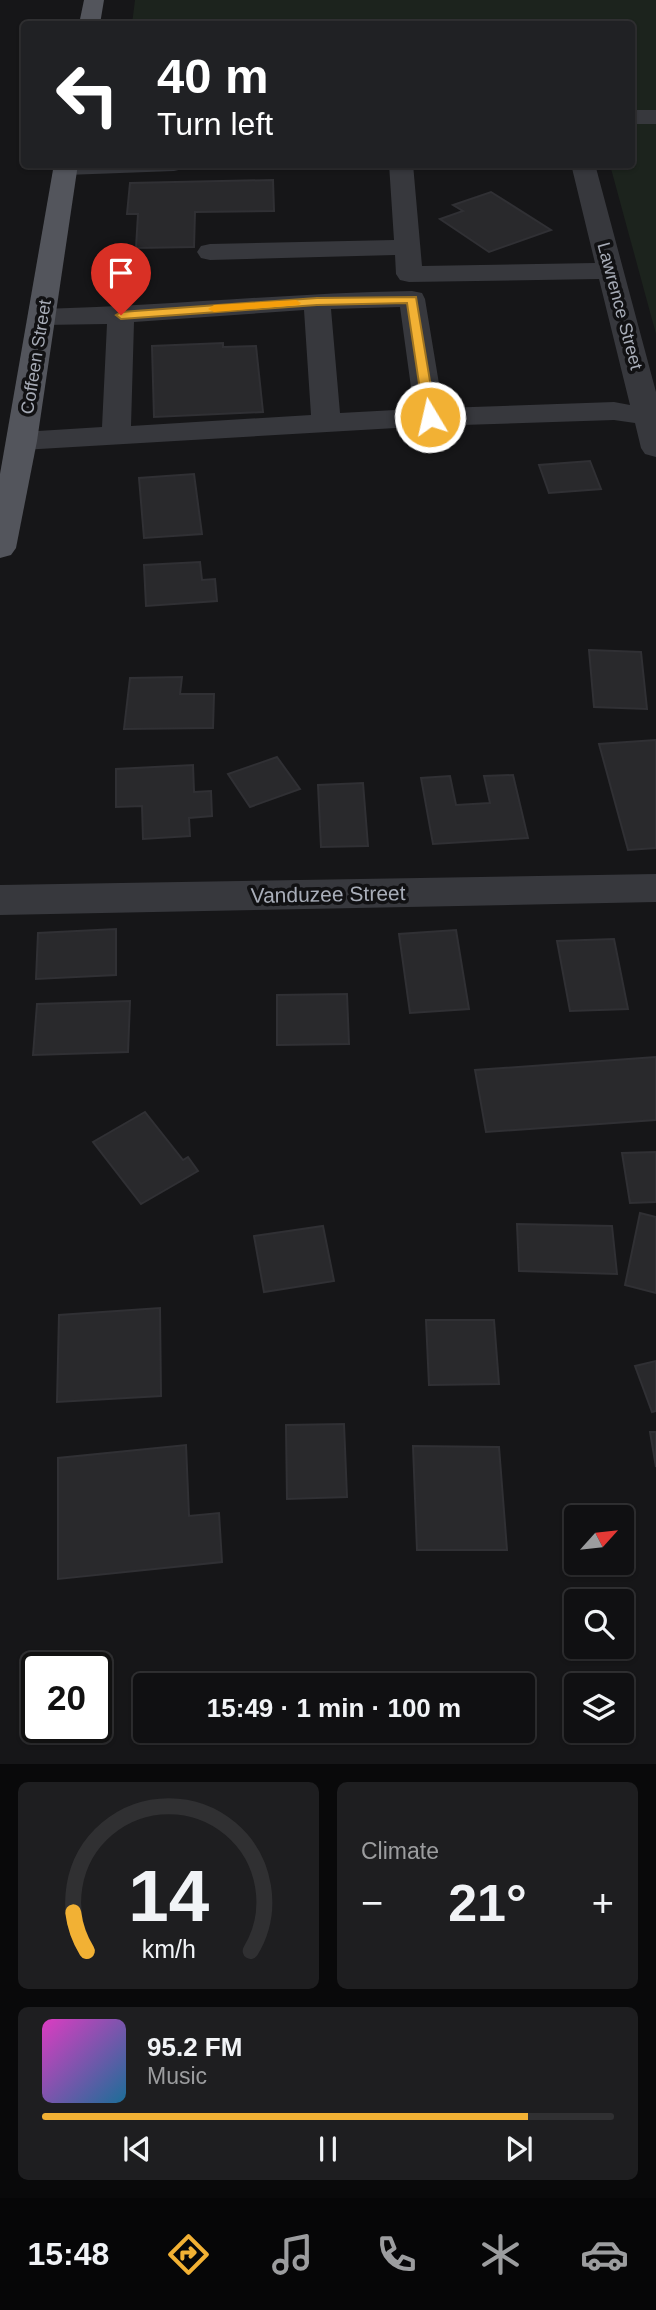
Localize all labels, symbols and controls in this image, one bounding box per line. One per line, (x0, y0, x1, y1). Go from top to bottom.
icon: left (42, 49, 133, 140)
text: 40 m (157, 49, 269, 103)
text: Turn left (157, 106, 273, 142)
street label: Lawrence Street (593, 240, 647, 372)
pin (91, 243, 151, 315)
icon: arrive (102, 254, 140, 292)
street label: Coffeen Street (17, 298, 55, 416)
position arrow (393, 380, 467, 454)
street label: Vanduzee Street (250, 881, 406, 907)
north arrow (564, 1505, 634, 1575)
map controls (564, 1505, 634, 1743)
button: search (564, 1589, 634, 1659)
speed limit sign: 20 (21, 1652, 112, 1743)
button: layers (564, 1673, 634, 1743)
text: 15:49 · 1 min · 100 m (207, 1693, 461, 1723)
text: Climate (361, 1838, 439, 1864)
text: 14 (128, 1856, 209, 1937)
text: 21° (448, 1874, 527, 1932)
text: − (361, 1882, 383, 1924)
text: + (592, 1882, 614, 1924)
text: km/h (141, 1935, 196, 1963)
text: 95.2 FM (147, 2032, 242, 2062)
text: Music (147, 2063, 207, 2089)
icon: previous (118, 2130, 156, 2168)
icon: pause (309, 2130, 347, 2168)
icon: next (500, 2130, 538, 2168)
icon: directions (164, 2230, 213, 2279)
icon: music (268, 2230, 317, 2279)
icon: phone (372, 2230, 421, 2279)
icon: climate (476, 2230, 525, 2279)
icon: car (580, 2230, 629, 2279)
text: 15:48 (27, 2236, 109, 2272)

